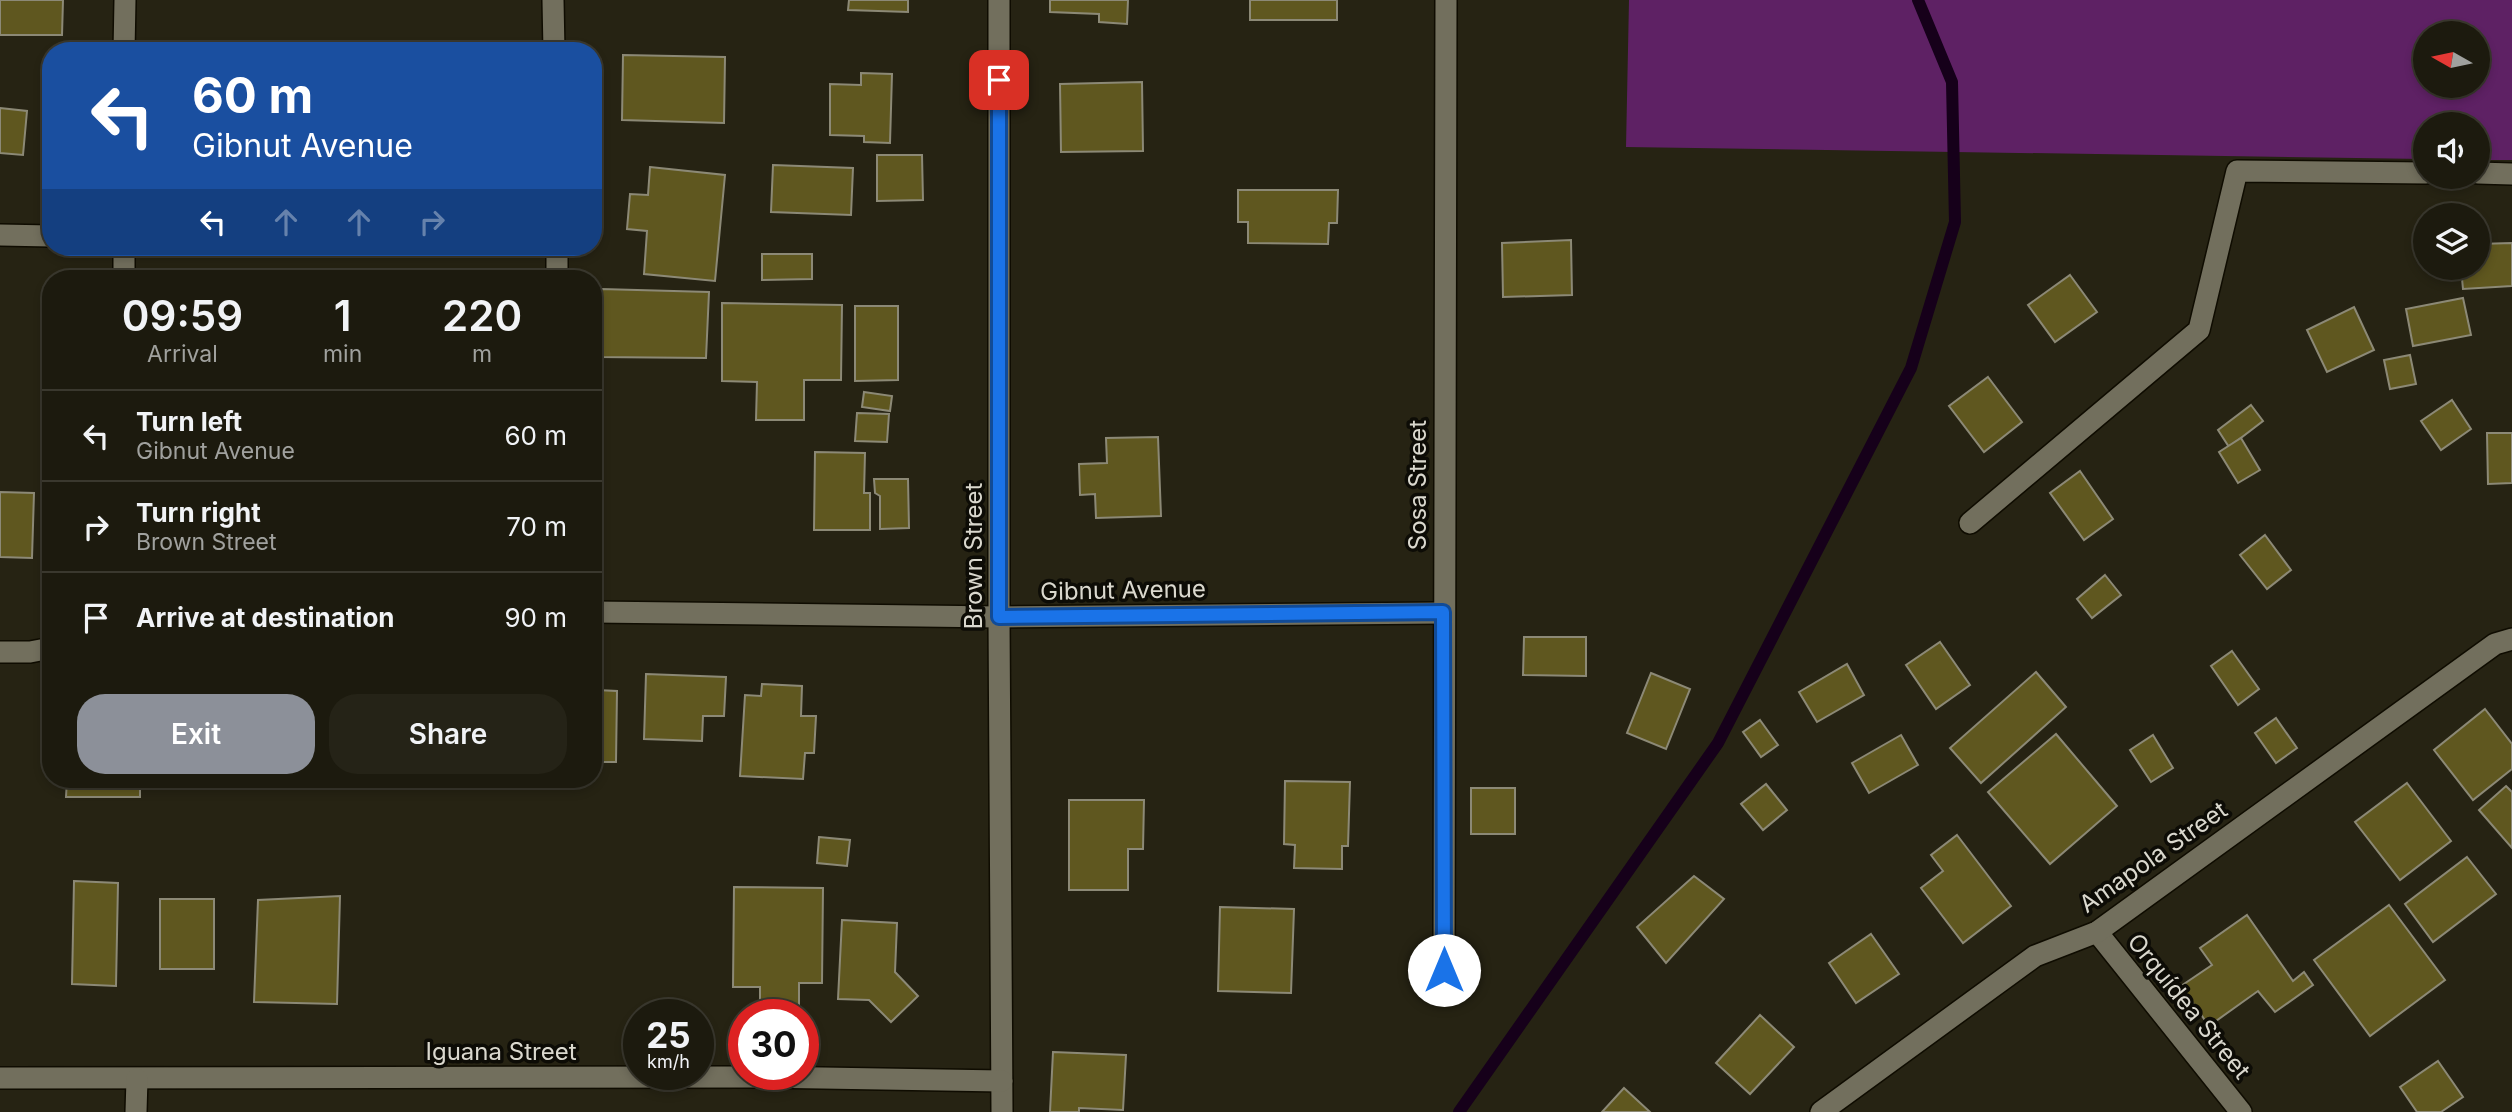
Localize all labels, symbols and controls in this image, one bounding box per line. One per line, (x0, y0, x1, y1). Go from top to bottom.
north arrow (2413, 21, 2490, 98)
map controls (2413, 21, 2490, 280)
pin (969, 50, 1029, 110)
icon: arrive (980, 61, 1018, 99)
text: 60 m (192, 66, 313, 125)
icon: left (77, 70, 168, 161)
button: sound (2413, 112, 2490, 189)
text: Gibnut Avenue (192, 126, 413, 165)
icon: left (194, 203, 232, 241)
icon: ahead (267, 203, 305, 241)
icon: ahead (340, 203, 378, 241)
icon: right (413, 203, 451, 241)
button: layers (2413, 203, 2490, 280)
text: 09:59 (122, 290, 243, 341)
text: 1 (334, 290, 351, 341)
text: 220 (442, 290, 522, 341)
text: Arrival (147, 340, 218, 368)
text: min (323, 340, 362, 368)
text: m (472, 340, 492, 368)
text: Turn left (136, 406, 242, 437)
icon: left (77, 417, 115, 455)
text: 60 m (504, 420, 567, 451)
street label: Sosa Street (1403, 420, 1432, 550)
text: Gibnut Avenue (136, 437, 295, 465)
street label: Brown Street (959, 483, 988, 629)
text: Turn right (136, 497, 261, 528)
icon: right (77, 508, 115, 546)
text: 70 m (506, 511, 567, 542)
text: Brown Street (136, 528, 276, 556)
street label: Gibnut Avenue (1040, 574, 1206, 606)
icon: arrive (77, 599, 115, 637)
text: Arrive at destination (136, 602, 395, 633)
text: 90 m (504, 602, 567, 633)
button: Exit (77, 694, 315, 774)
button: Share (329, 694, 567, 774)
street label: Amapola Street (2073, 795, 2233, 919)
street label: Orquídea Street (2122, 927, 2257, 1085)
position arrow (1407, 933, 1481, 1007)
speed limit sign: 30 (728, 999, 819, 1090)
text: 25 (646, 1014, 691, 1056)
street label: Iguana Street (426, 1037, 577, 1066)
text: km/h (647, 1051, 690, 1072)

